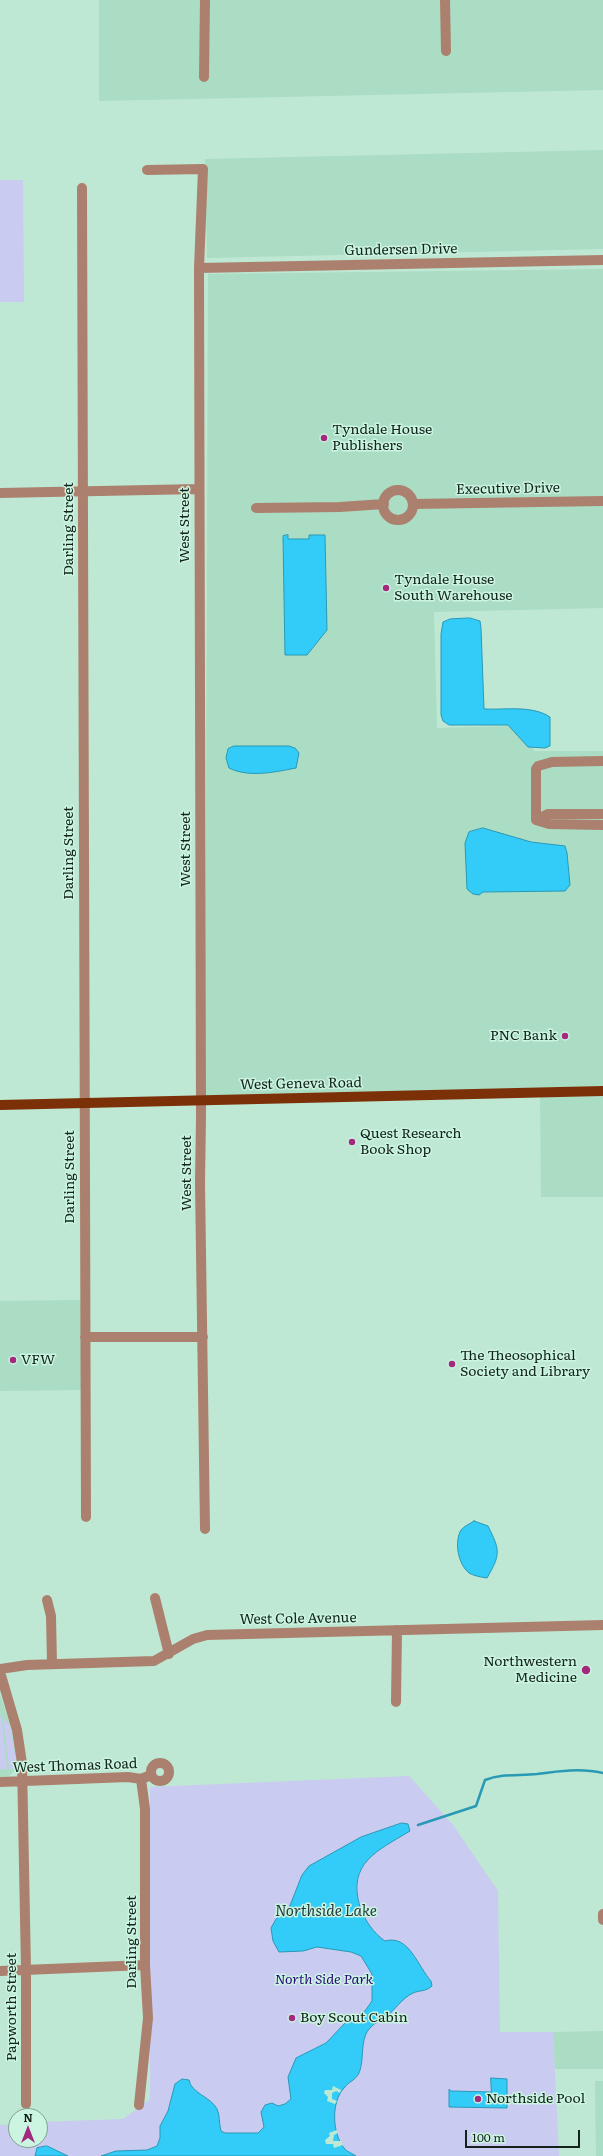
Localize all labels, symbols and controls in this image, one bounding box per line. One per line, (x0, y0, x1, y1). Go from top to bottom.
street label: Gundersen Drive (344, 241, 458, 259)
place label: Tyndale House Publishers (332, 422, 432, 454)
marker: Tyndale House Publishers (319, 433, 329, 443)
street label: Executive Drive (456, 480, 560, 498)
street label: Darling Street (61, 482, 77, 576)
street label: West Street (177, 487, 193, 563)
place label: Tyndale House South Warehouse (394, 572, 513, 604)
marker: Tyndale House South Warehouse (381, 583, 391, 593)
street label: Darling Street (61, 806, 77, 900)
street label: West Street (178, 811, 194, 887)
place label: PNC Bank (490, 1028, 557, 1044)
marker: PNC Bank (560, 1031, 570, 1041)
street label: West Geneva Road (240, 1075, 362, 1093)
place label: Quest Research Book Shop (360, 1126, 462, 1158)
street label: Darling Street (62, 1130, 78, 1224)
street label: West Street (179, 1135, 195, 1211)
marker: Quest Research Book Shop (347, 1137, 357, 1147)
place label: The Theosophical Society and Library (460, 1348, 590, 1380)
place label: VFW (21, 1352, 55, 1368)
marker: VFW (8, 1355, 18, 1365)
marker: The Theosophical Society and Library (447, 1359, 457, 1369)
street label: West Cole Avenue (239, 1610, 357, 1628)
place label: Northwestern Medicine (483, 1654, 577, 1686)
marker: Northwestern Medicine (580, 1664, 592, 1676)
street label: West Thomas Road (12, 1755, 138, 1777)
street label: Darling Street (124, 1895, 140, 1989)
water label: Northside Lake (275, 1903, 377, 1921)
street label: Papworth Street (4, 1953, 20, 2061)
park label: North Side Park (275, 1972, 373, 1988)
place label: Boy Scout Cabin (300, 2010, 408, 2026)
marker: Boy Scout Cabin (287, 2013, 297, 2023)
place label: Northside Pool (486, 2091, 585, 2107)
marker: Northside Pool (473, 2094, 483, 2104)
north arrow (8, 2108, 48, 2148)
text: N (23, 2109, 33, 2125)
scale bar (467, 2122, 582, 2148)
text: 100 m (472, 2128, 505, 2146)

